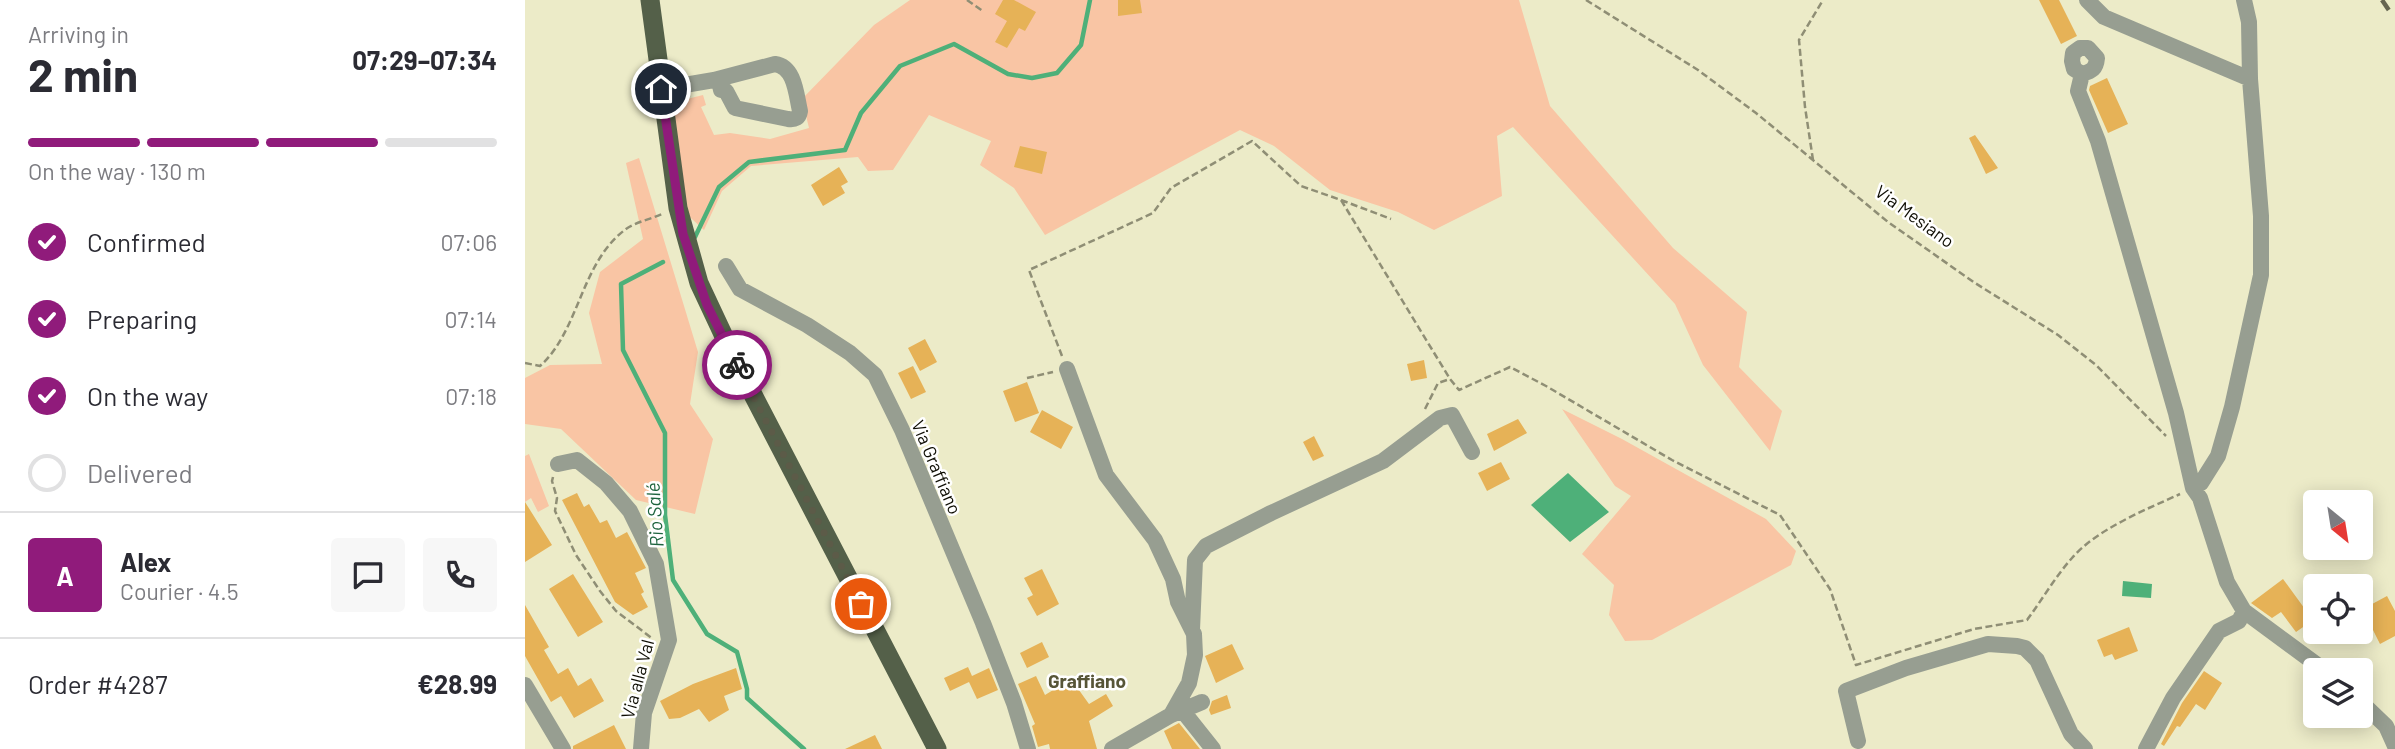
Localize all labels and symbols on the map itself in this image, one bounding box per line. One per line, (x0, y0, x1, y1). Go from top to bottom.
pin (631, 59, 691, 119)
street label: Via Mesiano (1871, 180, 1959, 252)
courier (702, 330, 772, 400)
street label: Via Graffiano (907, 417, 967, 517)
water label: Rio Salé (640, 482, 668, 548)
north arrow (2303, 490, 2373, 560)
pin (831, 574, 891, 634)
street label: Via alla Val (616, 637, 658, 721)
district label: Graffiano (1048, 669, 1126, 692)

